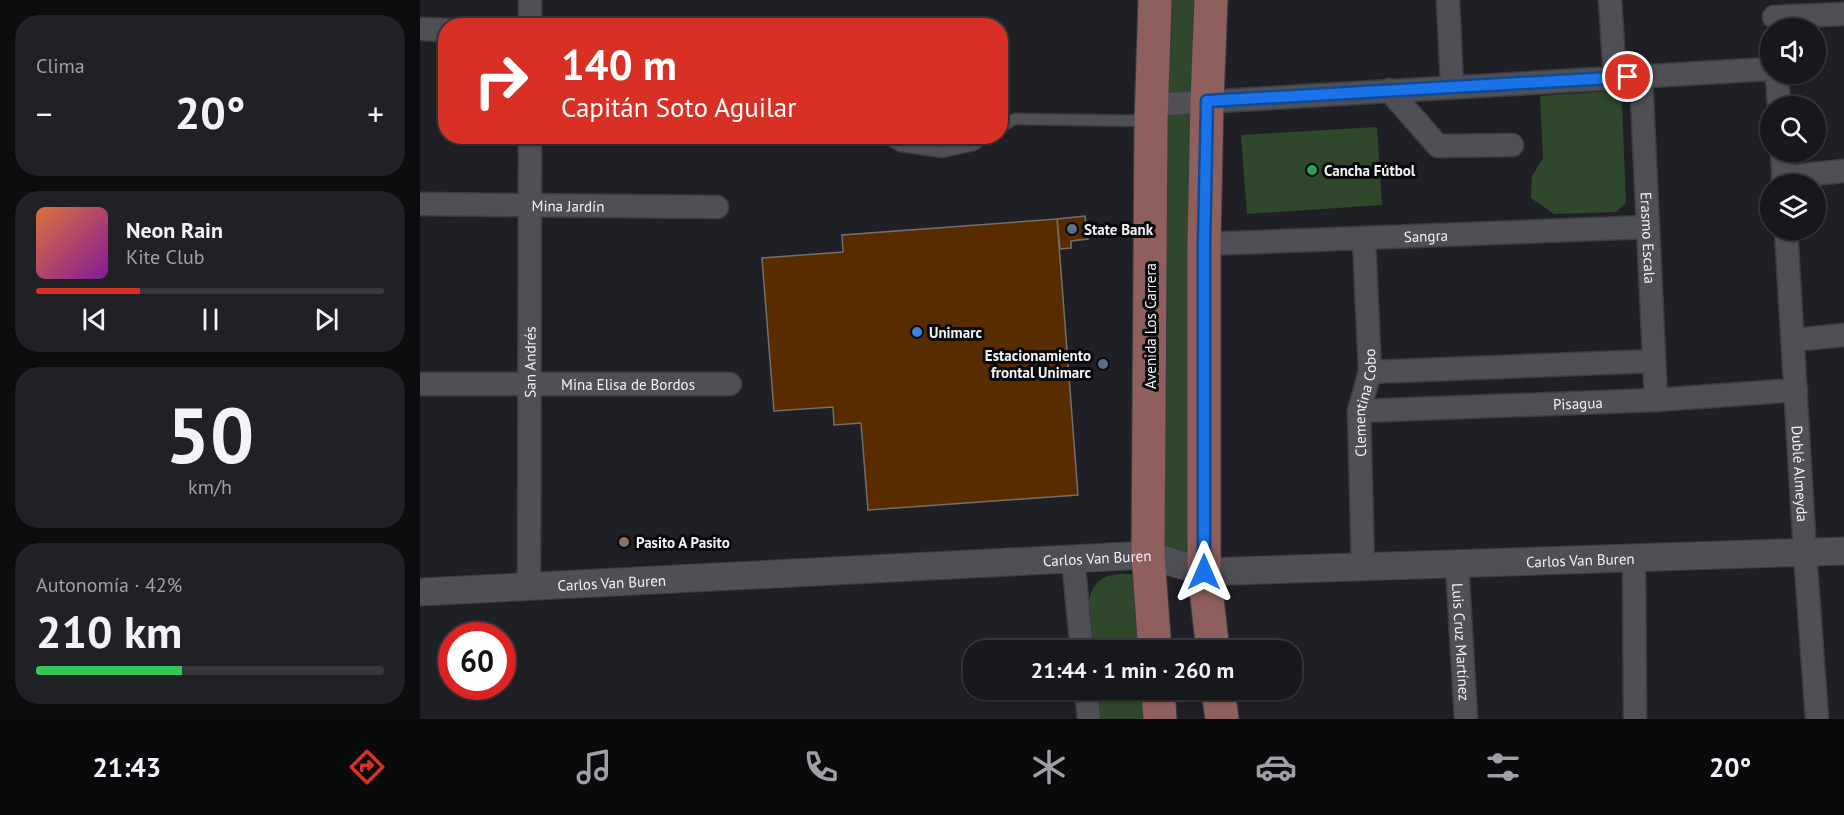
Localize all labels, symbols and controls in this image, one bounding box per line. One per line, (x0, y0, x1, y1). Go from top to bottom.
map controls (1760, 18, 1826, 240)
button: sound (1760, 18, 1826, 84)
text: 140 m (561, 37, 677, 92)
icon: right (462, 42, 540, 120)
pin (1602, 51, 1653, 102)
text: Clima (36, 53, 85, 79)
icon: arrive (1611, 60, 1644, 93)
text: 20° (175, 83, 245, 141)
text: Capitán Soto Aguilar (561, 90, 796, 124)
text: − (36, 92, 53, 135)
text: + (367, 92, 384, 135)
button: search (1760, 96, 1826, 162)
place label: Cancha Fútbol (1324, 161, 1416, 180)
marker: Cancha Fútbol (1305, 163, 1319, 177)
button: layers (1760, 174, 1826, 240)
street label: Erasmo Escala (1637, 192, 1660, 284)
street label: Mina Jardín (531, 196, 605, 215)
text: Neon Rain (126, 216, 223, 244)
place label: State Bank (1084, 220, 1154, 239)
marker: State Bank (1065, 222, 1079, 236)
street label: Sangra (1403, 225, 1448, 246)
text: Kite Club (126, 244, 204, 270)
street label: Avenida Los Carrera (1141, 263, 1160, 389)
icon: previous (78, 303, 111, 336)
icon: pause (194, 303, 227, 336)
icon: next (310, 303, 343, 336)
place label: Unimarc (929, 323, 982, 342)
marker: Unimarc (910, 325, 924, 339)
street label: San Andrés (520, 326, 539, 398)
place label: Estacionamiento frontal Unimarc (985, 346, 1091, 382)
street label: Clementina Cobo (1349, 348, 1380, 457)
marker: Estacionamiento frontal Unimarc (1096, 357, 1110, 371)
street label: Mina Elisa de Bordos (561, 375, 695, 394)
text: 50 (166, 384, 254, 485)
street label: Pisagua (1553, 392, 1603, 413)
street label: Dublé Almeyda (1788, 425, 1813, 522)
text: km/h (188, 474, 232, 500)
place label: Pasito A Pasito (636, 533, 730, 552)
marker: Pasito A Pasito (617, 535, 631, 549)
position arrow (1172, 540, 1236, 604)
street label: Carlos Van Buren (1042, 545, 1152, 570)
street label: Carlos Van Buren (1526, 548, 1635, 571)
street label: Carlos Van Buren (557, 570, 666, 594)
text: Autonomía · 42% (36, 572, 182, 598)
street label: Luis Cruz Martínez (1449, 582, 1474, 701)
text: 210 km (36, 602, 182, 660)
speed limit sign: 60 (438, 622, 516, 700)
text: 21:44 · 1 min · 260 m (1031, 656, 1234, 684)
icon: directions (346, 746, 388, 788)
icon: music (573, 746, 615, 788)
icon: phone (800, 746, 842, 788)
icon: climate (1028, 746, 1070, 788)
icon: car (1255, 746, 1297, 788)
icon: filters (1482, 746, 1524, 788)
text: 21:43 (93, 750, 161, 784)
text: 20° (1709, 750, 1751, 784)

